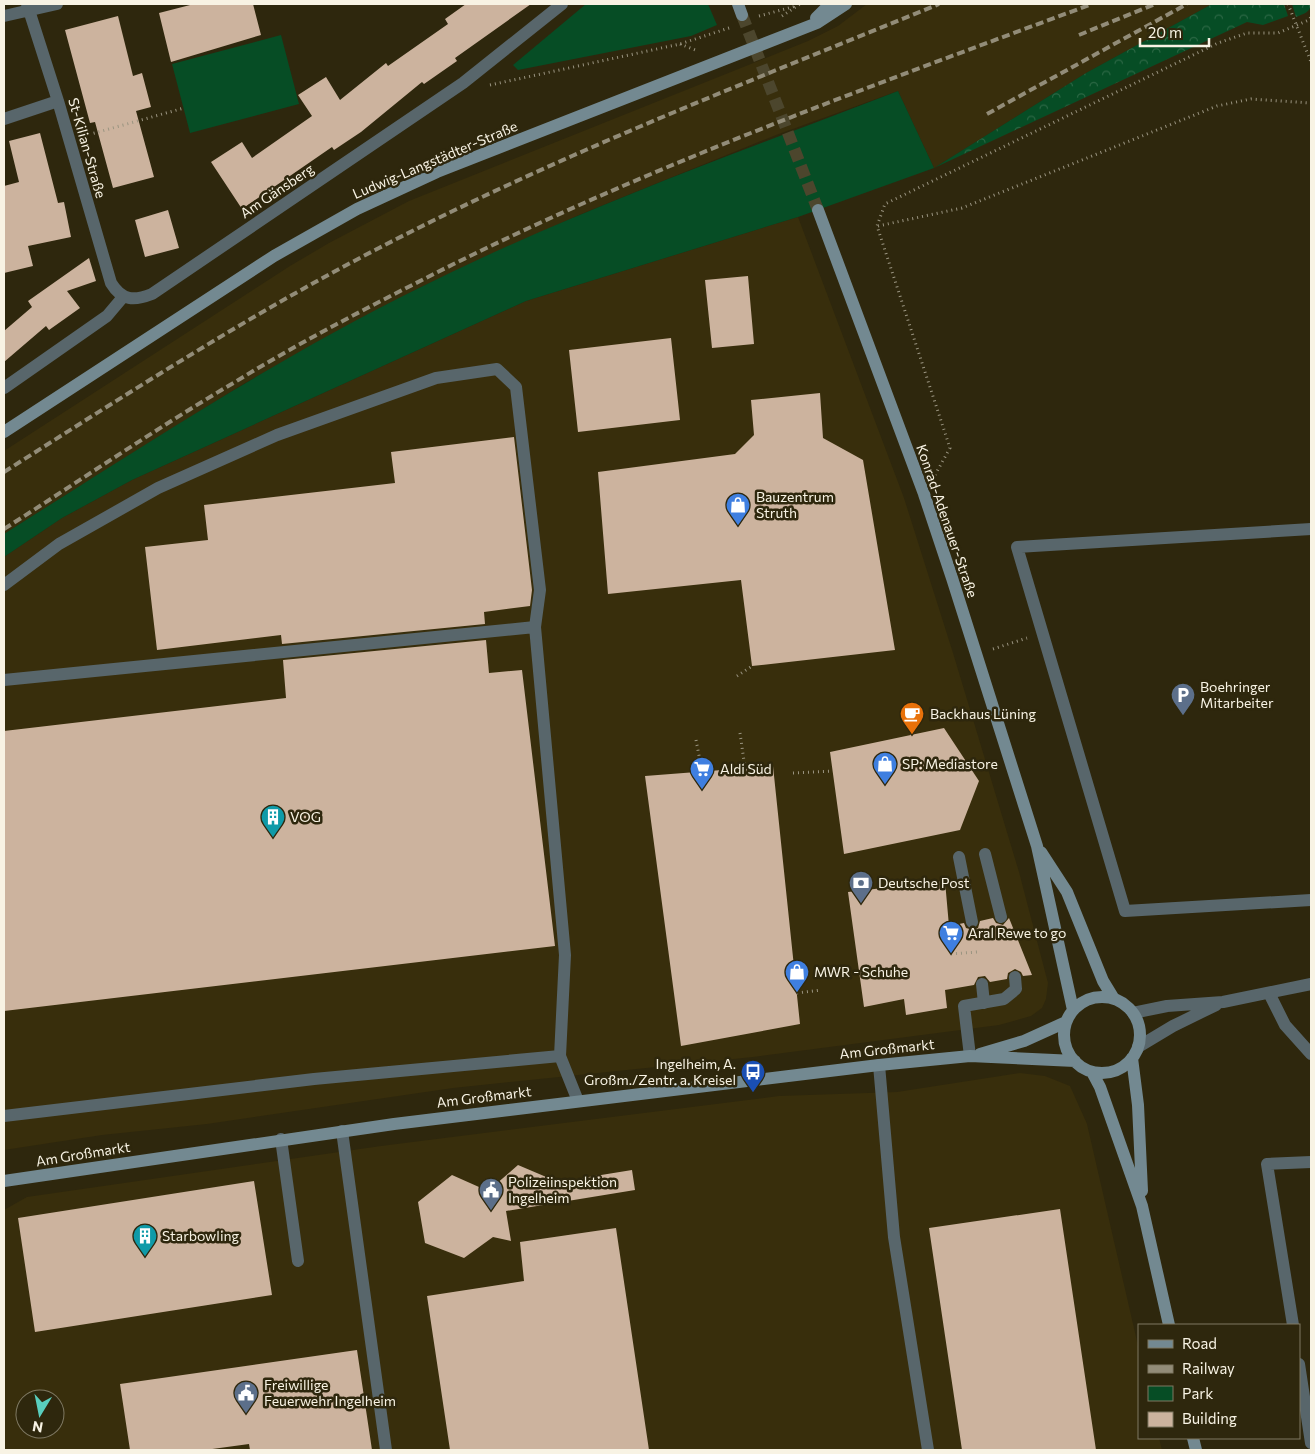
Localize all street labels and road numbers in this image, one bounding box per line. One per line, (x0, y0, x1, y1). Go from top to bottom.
street label: St-Kilian-Straße (65, 96, 110, 200)
street label: Ludwig-Langstädter-Straße (350, 117, 520, 202)
street label: Am Gänsberg (237, 159, 317, 221)
street label: Konrad-Adenauer-Straße (913, 442, 982, 600)
street label: Am Großmarkt (839, 1035, 936, 1062)
street label: Am Großmarkt (436, 1082, 533, 1111)
street label: Am Großmarkt (34, 1138, 132, 1169)

